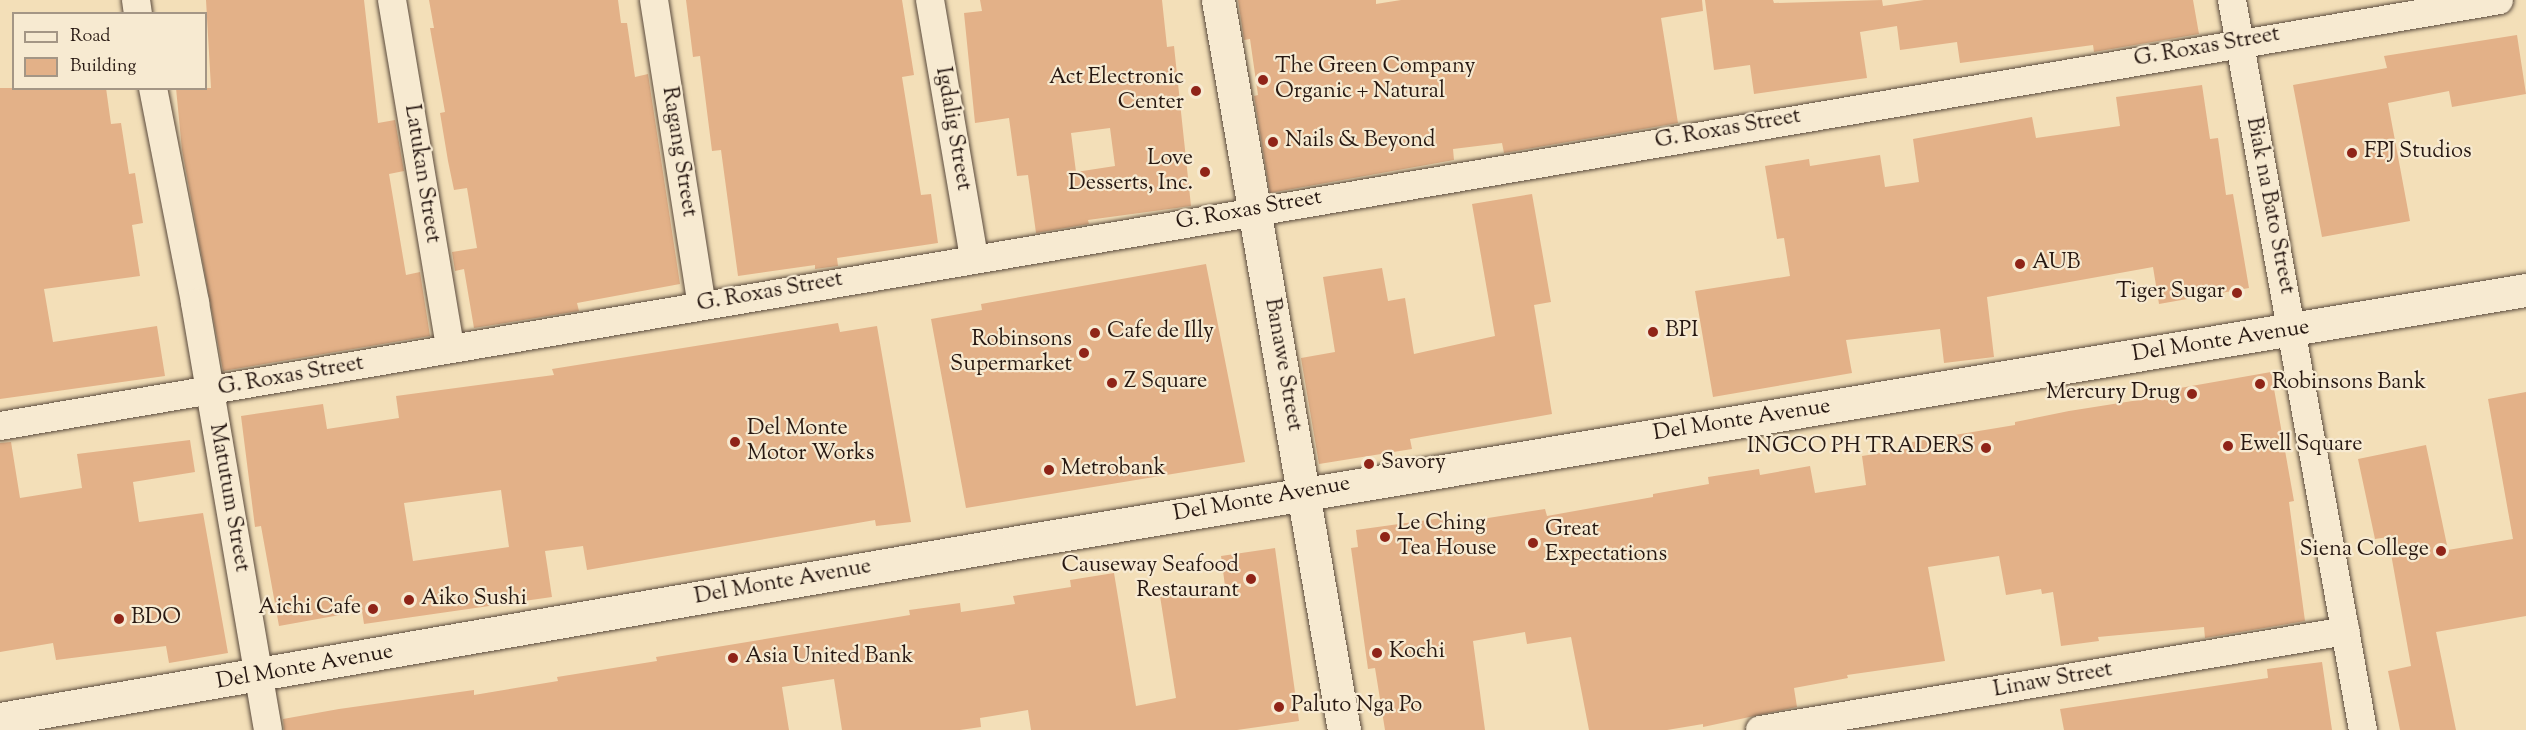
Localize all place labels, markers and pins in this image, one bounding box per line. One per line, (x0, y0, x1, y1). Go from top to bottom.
place label: The Green Company Organic + Natural (1275, 54, 1475, 106)
place label: Act Electronic Center (1049, 65, 1184, 116)
marker: The Green Company Organic + Natural (1256, 73, 1270, 87)
marker: Act Electronic Center (1189, 84, 1203, 98)
place label: Nails & Beyond (1285, 129, 1435, 155)
marker: Nails & Beyond (1266, 135, 1280, 149)
place label: FPJ Studios (2364, 140, 2472, 166)
place label: Love Desserts, Inc. (1068, 146, 1193, 198)
marker: FPJ Studios (2345, 146, 2359, 160)
marker: Love Desserts, Inc. (1198, 165, 1212, 179)
place label: AUB (2032, 251, 2080, 277)
marker: AUB (2013, 257, 2027, 271)
place label: Tiger Sugar (2116, 280, 2225, 306)
marker: Tiger Sugar (2230, 286, 2244, 300)
place label: BPI (1665, 319, 1698, 345)
place label: Cafe de Illy (1107, 320, 1214, 346)
marker: BPI (1646, 325, 1660, 339)
marker: Cafe de Illy (1088, 326, 1102, 340)
place label: Robinsons Supermarket (950, 327, 1072, 378)
marker: Robinsons Supermarket (1077, 346, 1091, 360)
place label: Z Square (1124, 370, 1207, 396)
place label: Robinsons Bank (2272, 371, 2426, 397)
marker: Z Square (1105, 376, 1119, 390)
marker: Robinsons Bank (2253, 377, 2267, 391)
place label: Mercury Drug (2046, 381, 2180, 407)
marker: Mercury Drug (2185, 387, 2199, 401)
place label: Del Monte Motor Works (747, 416, 874, 468)
place label: Ewell Square (2240, 433, 2362, 459)
marker: Del Monte Motor Works (728, 435, 742, 449)
place label: INGCO PH TRADERS (1747, 435, 1974, 461)
marker: Ewell Square (2221, 439, 2235, 453)
marker: INGCO PH TRADERS (1979, 441, 1993, 455)
place label: Savory (1381, 451, 1446, 477)
place label: Metrobank (1061, 457, 1166, 483)
marker: Savory (1362, 457, 1376, 471)
marker: Metrobank (1042, 463, 1056, 477)
place label: Le Ching Tea House (1397, 511, 1497, 562)
place label: Great Expectations (1545, 517, 1667, 568)
marker: Le Ching Tea House (1378, 530, 1392, 544)
marker: Great Expectations (1526, 536, 1540, 550)
place label: Siena College (2299, 538, 2429, 564)
marker: Siena College (2434, 544, 2448, 558)
place label: Causeway Seafood Restaurant (1061, 553, 1239, 604)
marker: Causeway Seafood Restaurant (1244, 572, 1258, 586)
place label: Aiko Sushi (421, 587, 527, 613)
marker: Aiko Sushi (402, 593, 416, 607)
place label: Aichi Cafe (258, 596, 361, 622)
marker: Aichi Cafe (366, 602, 380, 616)
place label: BDO (131, 606, 181, 632)
marker: BDO (112, 612, 126, 626)
place label: Kochi (1389, 640, 1445, 666)
place label: Asia United Bank (745, 645, 914, 671)
marker: Kochi (1370, 646, 1384, 660)
marker: Asia United Bank (726, 651, 740, 665)
place label: Paluto Nga Po (1291, 694, 1422, 720)
marker: Paluto Nga Po (1272, 700, 1286, 714)

